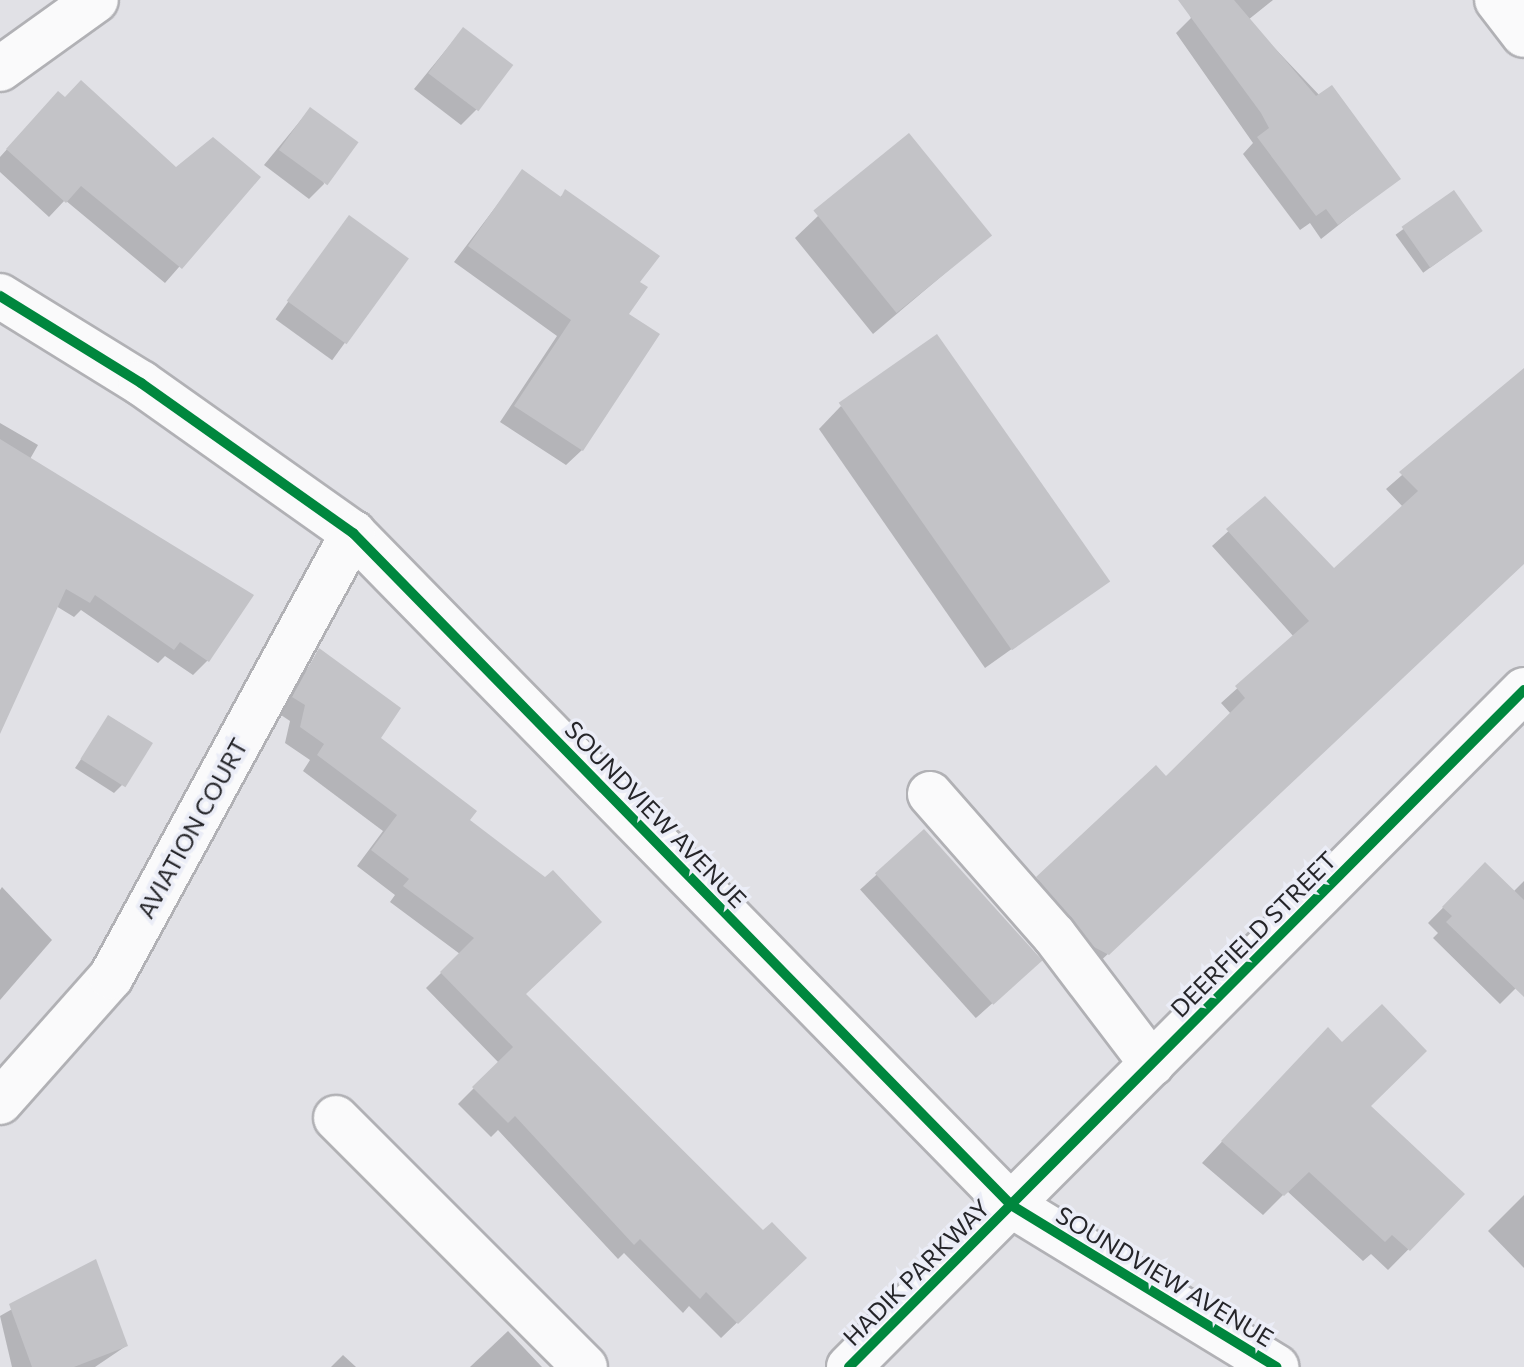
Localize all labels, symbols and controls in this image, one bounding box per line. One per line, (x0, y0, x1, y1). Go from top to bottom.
street label: SOUNDVIEW AVENUE (559, 715, 753, 913)
street label: AVIATION COURT (131, 733, 253, 923)
street label: DEERFIELD STREET (1164, 845, 1342, 1023)
street label: HADIK PARKWAY (837, 1193, 995, 1351)
street label: SOUNDVIEW AVENUE (1051, 1200, 1279, 1352)

